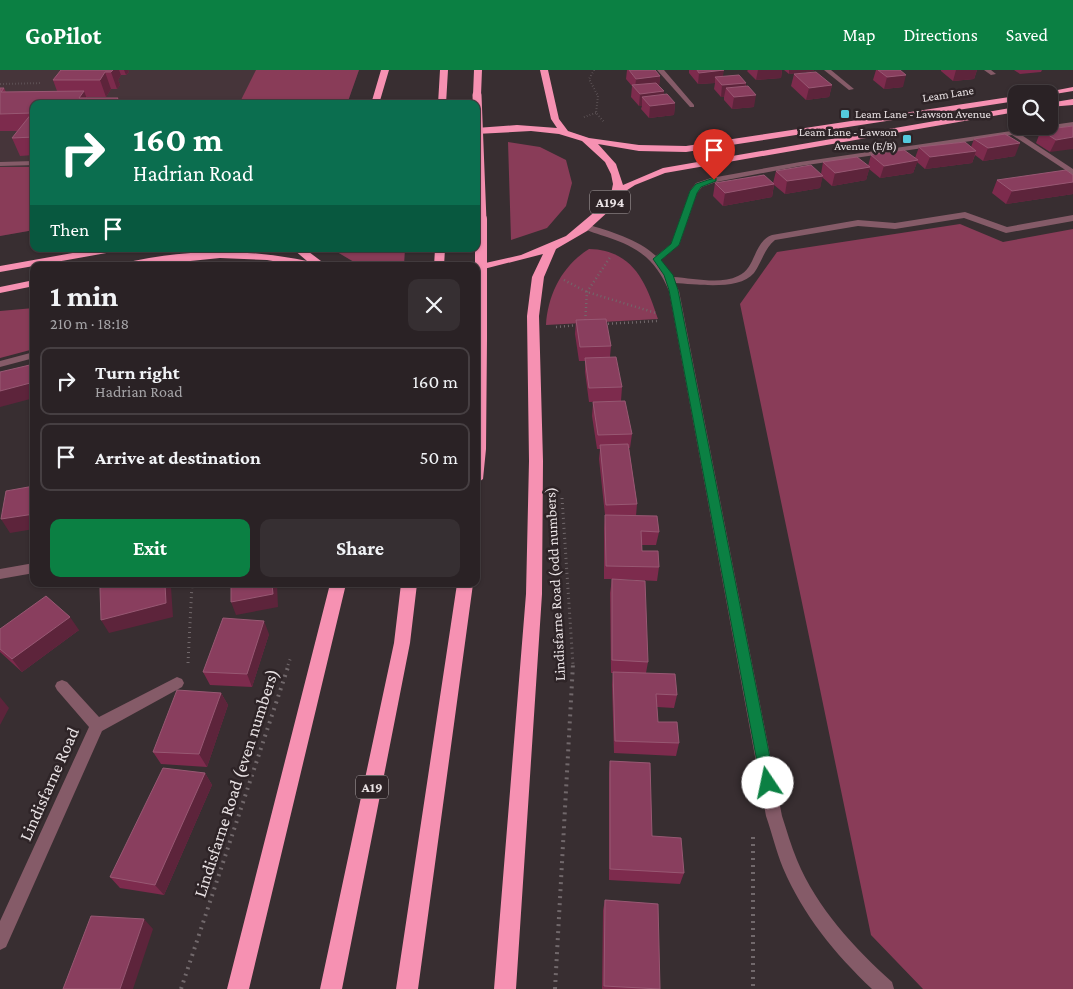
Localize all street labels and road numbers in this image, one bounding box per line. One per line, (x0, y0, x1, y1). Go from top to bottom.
street label: Leam Lane (921, 83, 975, 105)
road number: A194 (590, 190, 630, 214)
street label: Lindisfarne Road (odd numbers) (542, 486, 569, 682)
street label: Lindisfarne Road (even numbers) (190, 666, 283, 900)
street label: Lindisfarne Road (15, 724, 83, 844)
road number: A19 (356, 776, 388, 799)

